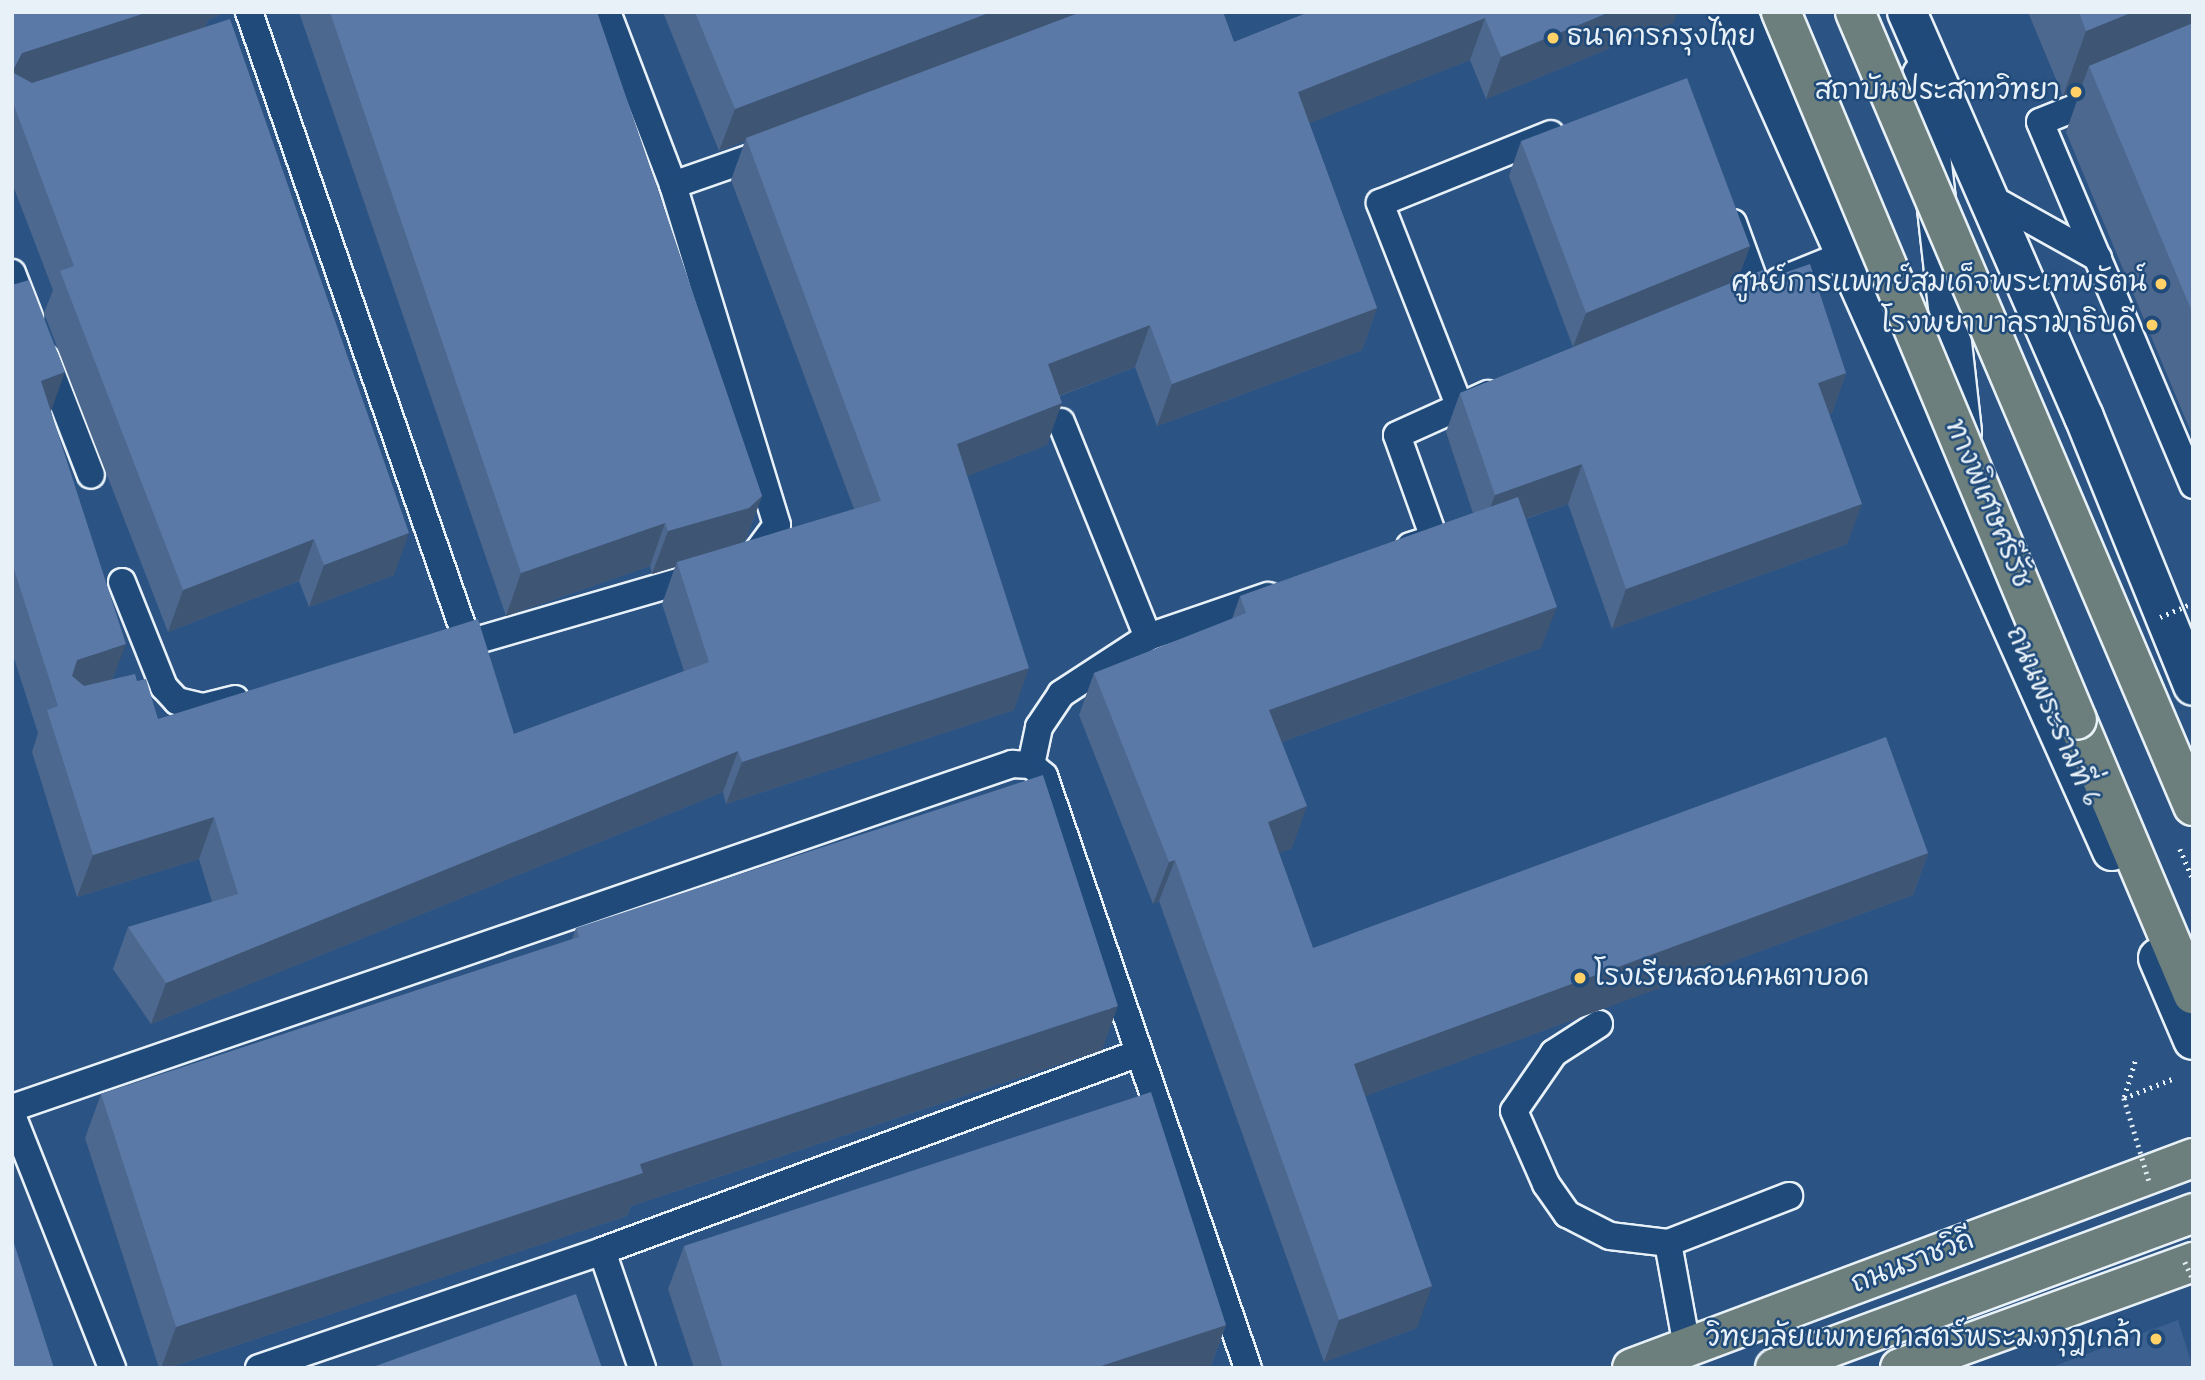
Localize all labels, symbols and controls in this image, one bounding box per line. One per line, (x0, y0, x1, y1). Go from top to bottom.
place label: ธนาคารกรุงไทย (1567, 21, 1756, 55)
marker: ธนาคารกรุงไทย (1545, 30, 1561, 46)
place label: สถาบันประสาทวิทยา (1815, 75, 2060, 109)
marker: สถาบันประสาทวิทยา (2066, 82, 2086, 102)
place label: ศูนย์การแพทย์สมเด็จพระเทพรัตน์ (1731, 267, 2147, 301)
marker: ศูนย์การแพทย์สมเด็จพระเทพรัตน์ (2153, 276, 2169, 292)
place label: โรงพยาบาลรามาธิบดี (1881, 308, 2136, 342)
marker: โรงพยาบาลรามาธิบดี (2142, 315, 2162, 335)
street label: ทางพิเศษศรีรัช (1936, 415, 2038, 593)
street label: ถนนพระรามที่ 6 (1997, 621, 2107, 813)
place label: โรงเรียนสอนคนตาบอด (1594, 961, 1869, 995)
marker: โรงเรียนสอนคนตาบอด (1572, 970, 1588, 986)
street label: ถนนราชวิถี (1847, 1224, 1979, 1302)
place label: วิทยาลัยแพทยศาสตร์พระมงกุฎเกล้า (1706, 1322, 2142, 1356)
marker: วิทยาลัยแพทยศาสตร์พระมงกุฎเกล้า (2148, 1331, 2164, 1347)

